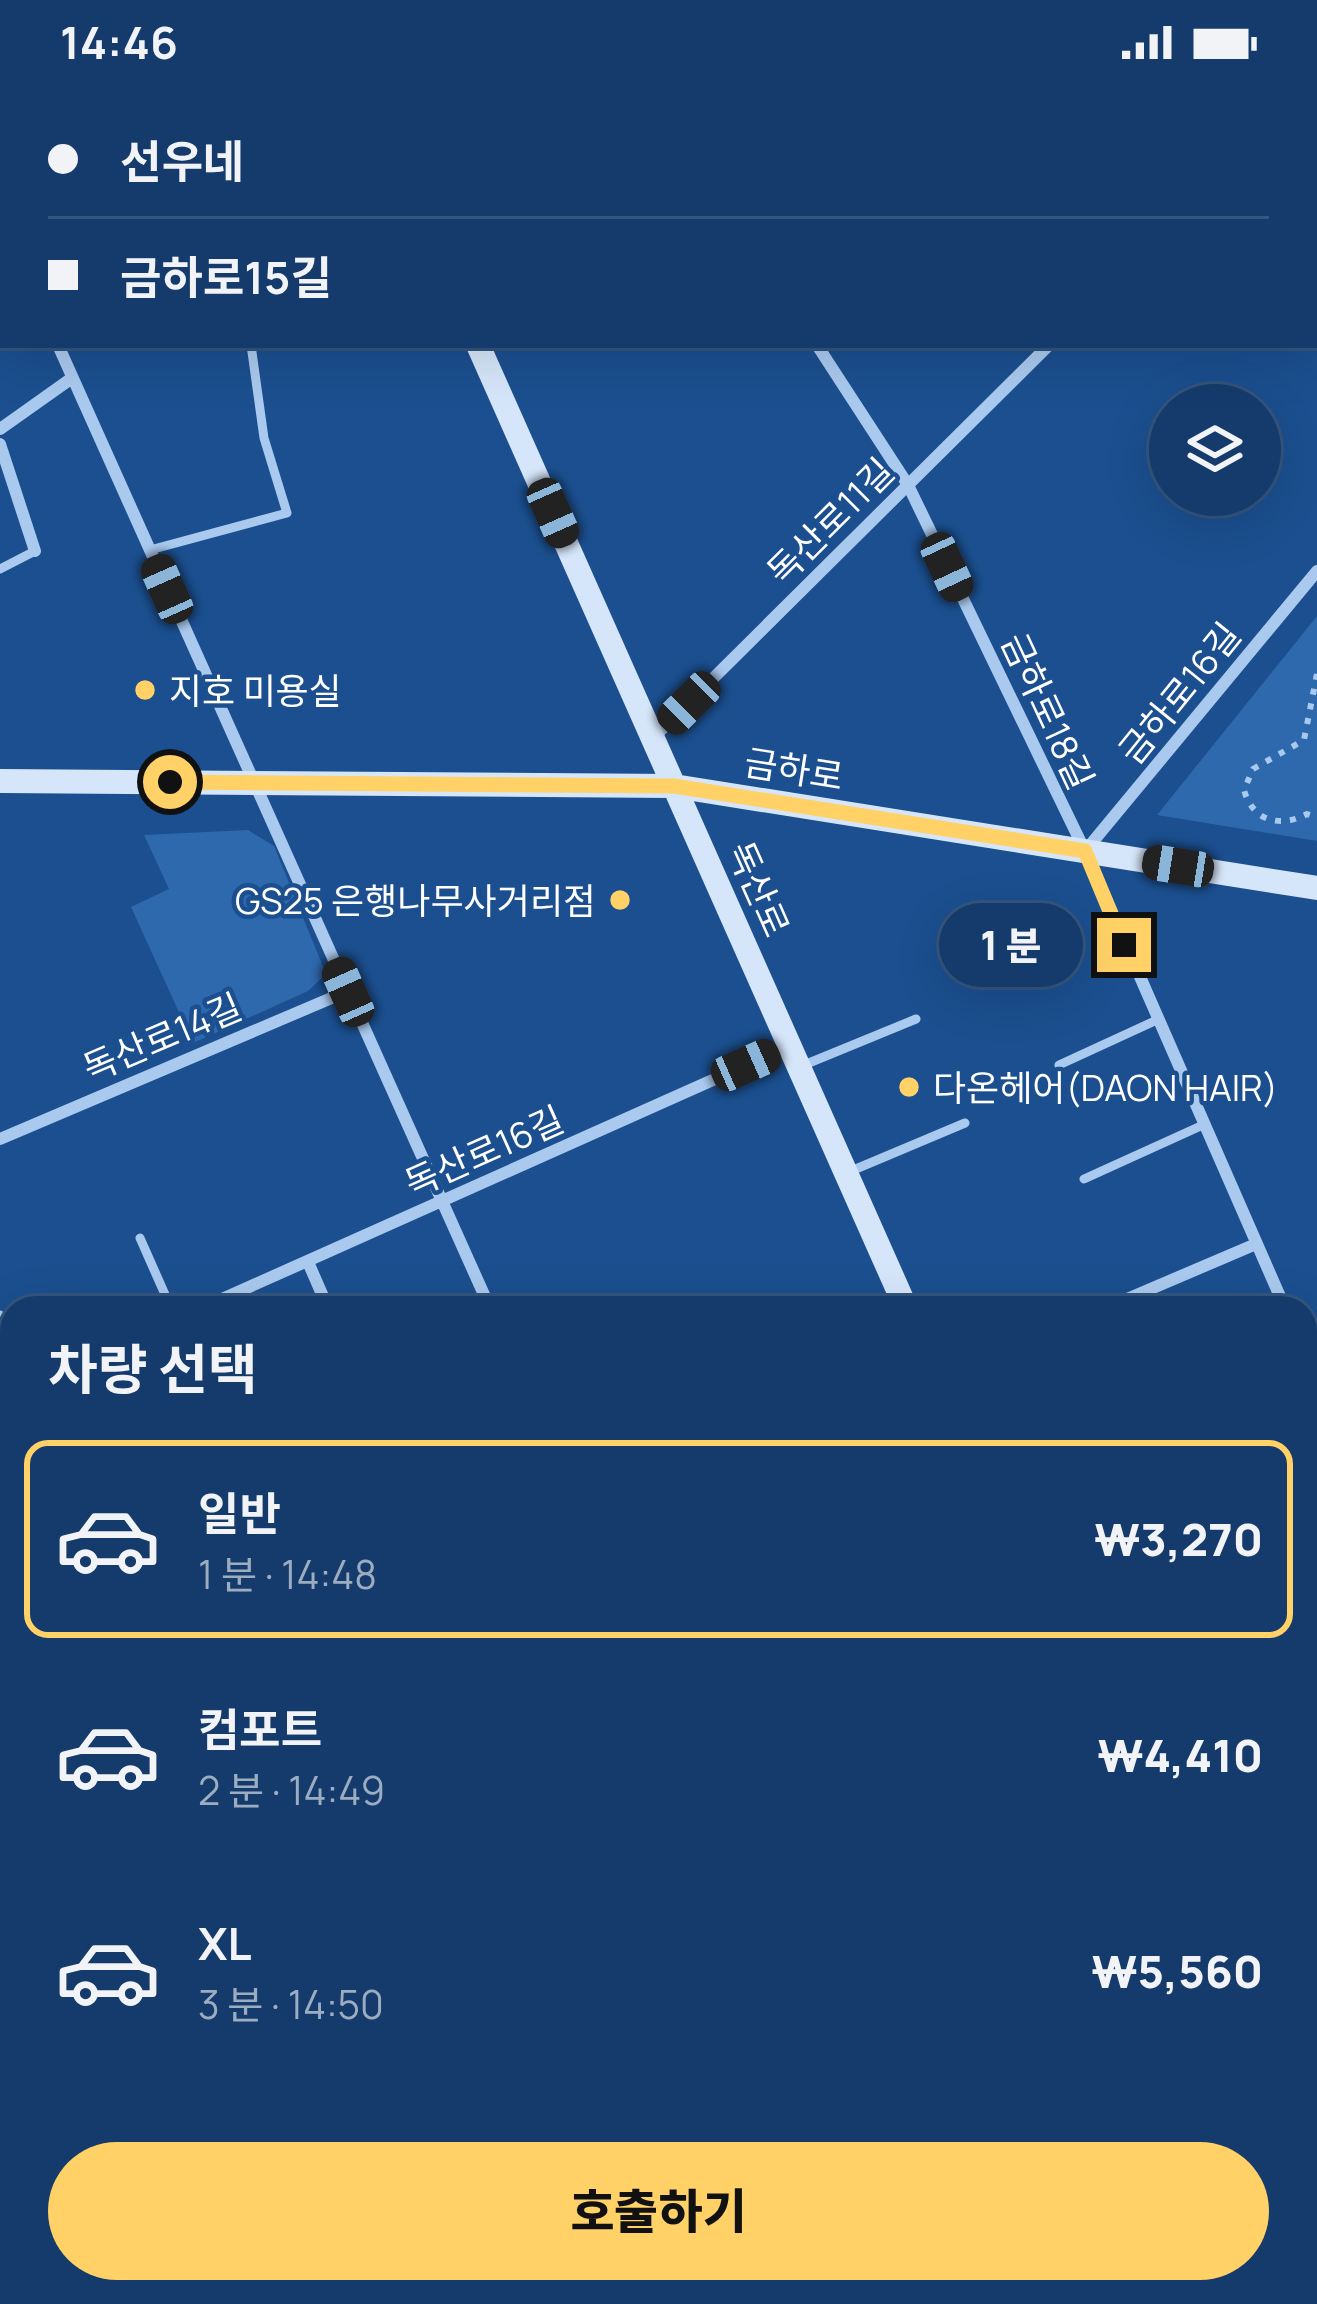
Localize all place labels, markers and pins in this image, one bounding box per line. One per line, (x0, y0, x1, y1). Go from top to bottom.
place label: 지호 미용실 (169, 666, 342, 715)
marker: 지호 미용실 (132, 677, 158, 703)
place label: GS25 은행나무사거리점 (235, 876, 596, 925)
marker: GS25 은행나무사거리점 (607, 887, 633, 913)
place label: 다온헤어(DAON HAIR) (933, 1063, 1278, 1112)
marker: 다온헤어(DAON HAIR) (896, 1074, 922, 1100)

